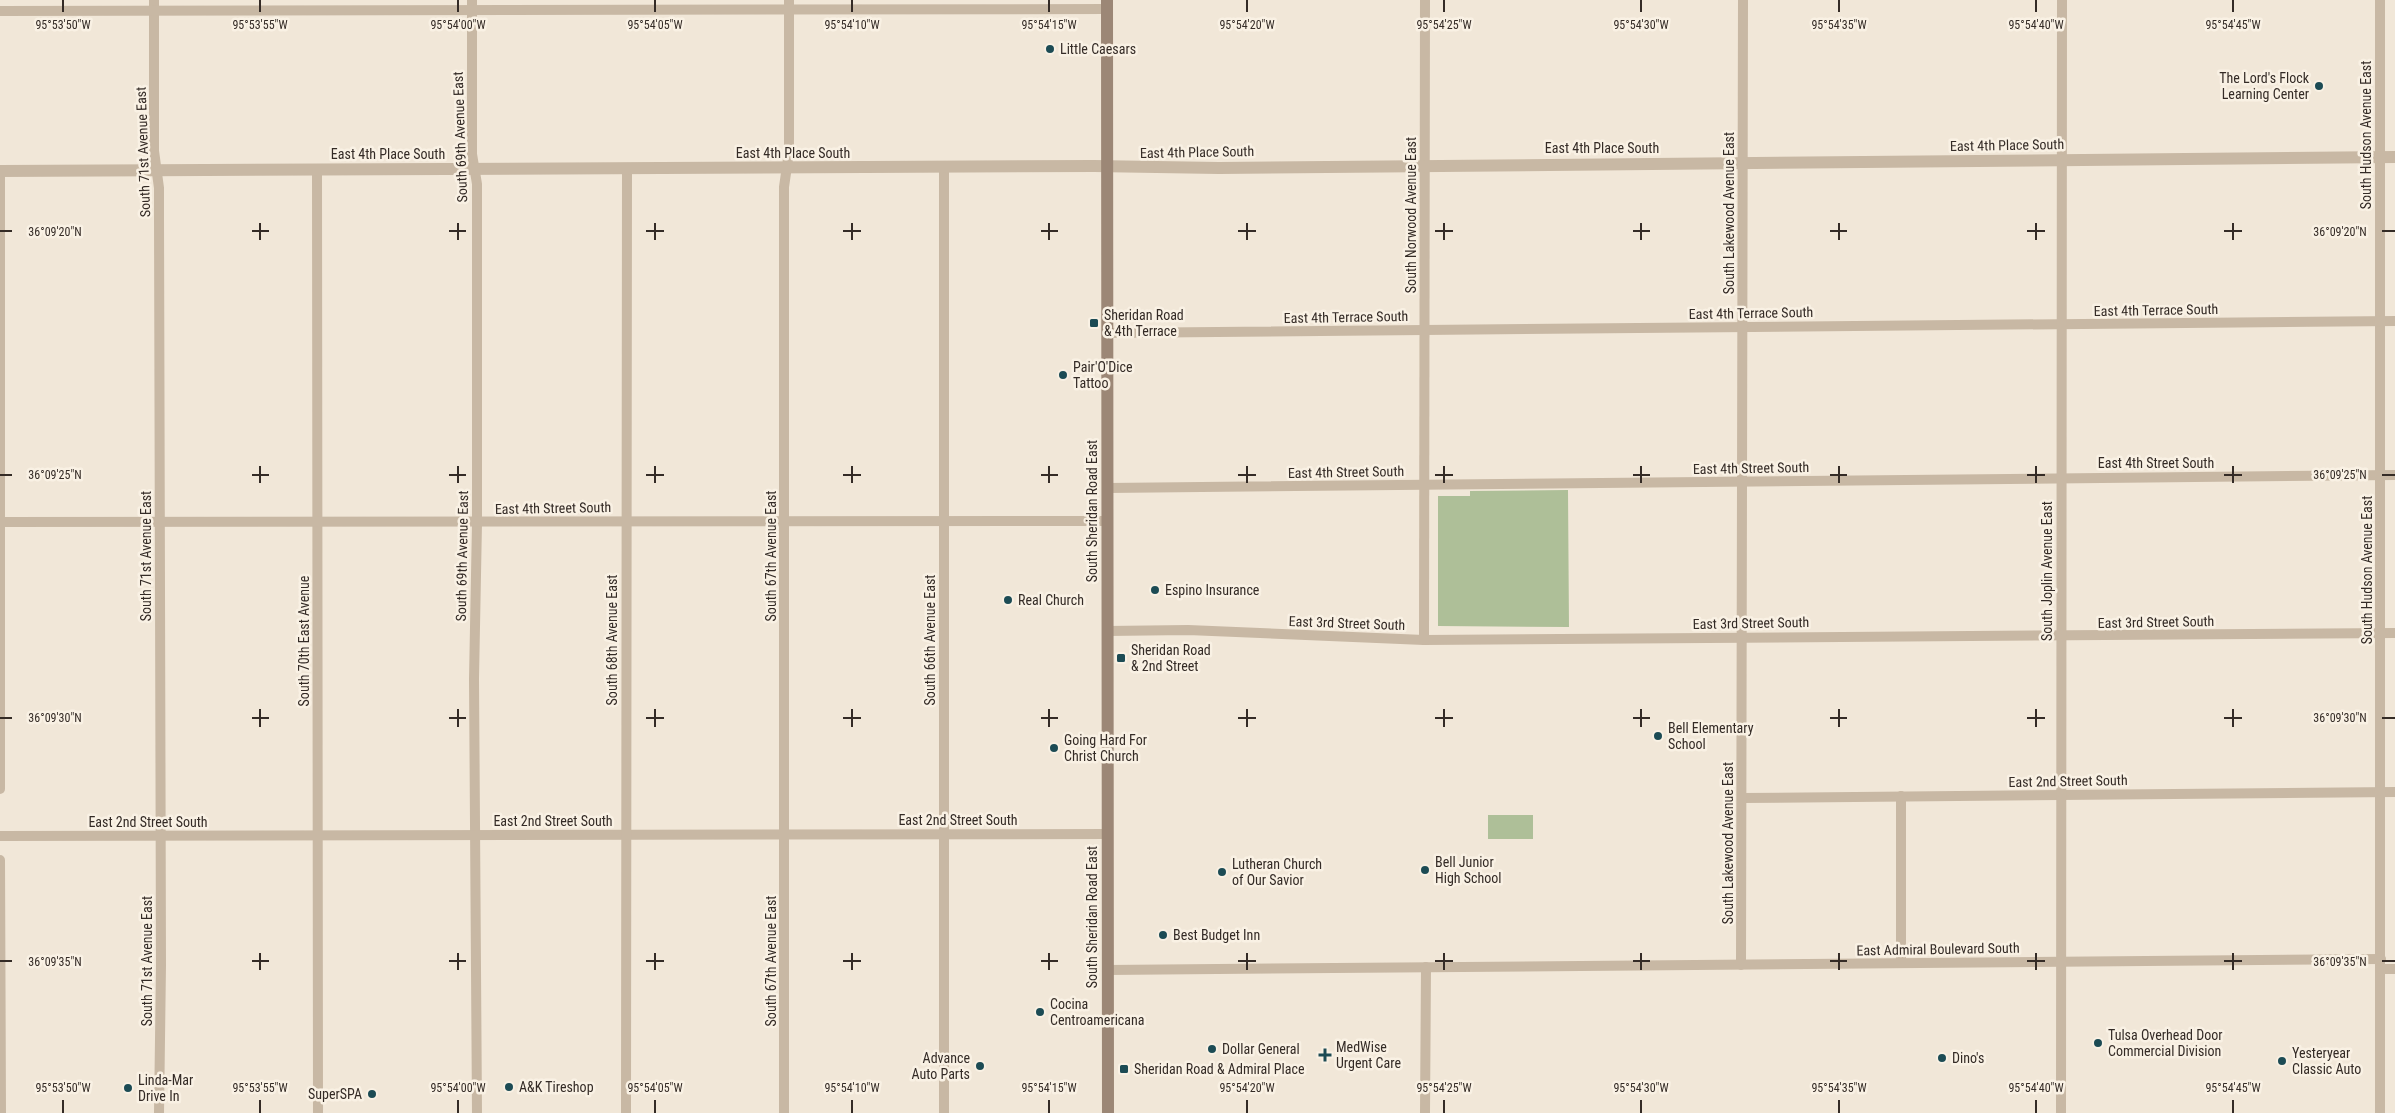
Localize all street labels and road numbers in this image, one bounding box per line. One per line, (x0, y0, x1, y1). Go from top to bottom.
street label: South Hudson Avenue East (2358, 61, 2374, 209)
street label: South 69th Avenue East (450, 71, 470, 203)
street label: South 71st Avenue East (133, 87, 153, 217)
street label: South Lakewood Avenue East (1721, 132, 1737, 294)
street label: East 4th Place South (1950, 136, 2064, 154)
street label: South Norwood Avenue East (1403, 137, 1419, 293)
street label: East 4th Place South (1545, 140, 1659, 156)
street label: East 4th Place South (1140, 143, 1254, 161)
street label: East 4th Place South (736, 145, 850, 161)
street label: East 4th Place South (331, 146, 445, 162)
street label: East 4th Terrace South (2094, 301, 2218, 319)
street label: East 4th Terrace South (1689, 304, 1813, 322)
street label: East 4th Terrace South (1284, 308, 1408, 326)
street label: South Sheridan Road East (1084, 440, 1100, 582)
street label: East 4th Street South (2098, 455, 2214, 471)
street label: East 4th Street South (1693, 459, 1809, 477)
street label: East 4th Street South (1288, 463, 1404, 481)
street label: South 69th Avenue East (453, 490, 471, 622)
street label: South 71st Avenue East (138, 491, 154, 621)
street label: South 67th Avenue East (763, 491, 779, 621)
street label: South Hudson Avenue East (2359, 496, 2375, 644)
street label: East 4th Street South (495, 499, 611, 517)
street label: South Joplin Avenue East (2039, 501, 2055, 641)
street label: South 70th East Avenue (296, 575, 312, 706)
street label: South 68th Avenue East (604, 575, 620, 705)
street label: South 66th Avenue East (922, 575, 938, 705)
street label: East 3rd Street South (1288, 613, 1406, 633)
street label: East 3rd Street South (2098, 613, 2214, 631)
street label: East 3rd Street South (1693, 614, 1809, 632)
street label: South Lakewood Avenue East (1720, 762, 1736, 924)
street label: East 2nd Street South (2008, 772, 2128, 790)
street label: East 2nd Street South (898, 812, 1018, 828)
street label: East 2nd Street South (493, 813, 613, 829)
street label: East 2nd Street South (88, 814, 208, 830)
street label: South Sheridan Road East (1084, 846, 1100, 988)
street label: South 71st Avenue East (139, 896, 155, 1026)
street label: South 67th Avenue East (763, 896, 779, 1026)
street label: East Admiral Boulevard South (1856, 940, 2020, 958)

